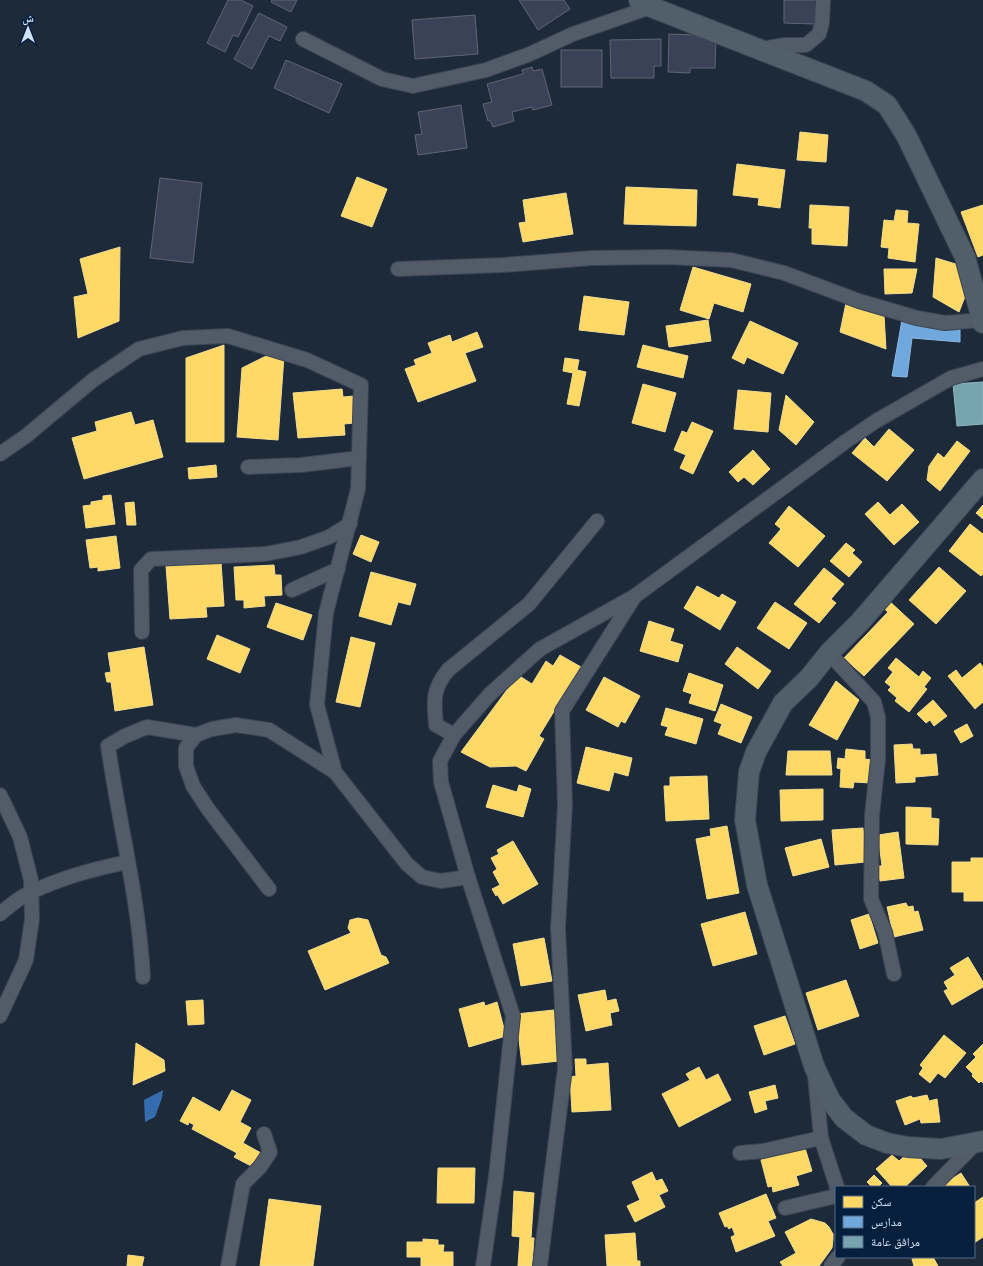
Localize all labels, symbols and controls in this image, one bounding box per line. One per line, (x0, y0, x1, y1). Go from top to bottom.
north arrow (8, 8, 48, 48)
text: ش (22, 10, 34, 26)
legend (835, 1186, 975, 1258)
text: سكن (871, 1193, 892, 1210)
text: مدارس (871, 1213, 902, 1230)
text: مرافق عامة (871, 1233, 920, 1250)

